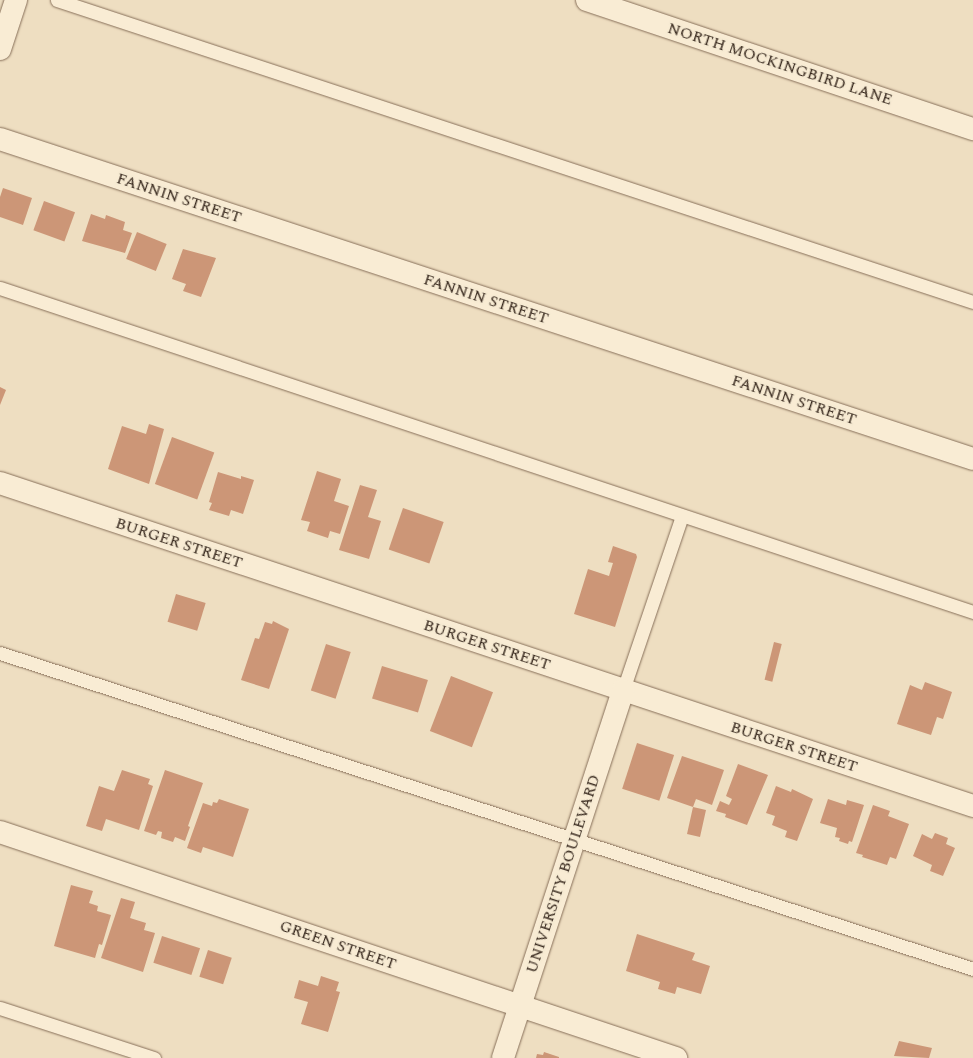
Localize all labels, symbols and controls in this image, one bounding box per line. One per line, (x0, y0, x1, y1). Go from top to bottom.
street label: NORTH MOCKINGBIRD LANE (665, 19, 895, 109)
street label: FANNIN STREET (114, 169, 244, 227)
street label: FANNIN STREET (421, 270, 551, 328)
street label: FANNIN STREET (729, 371, 859, 429)
street label: BURGER STREET (113, 513, 245, 573)
street label: BURGER STREET (421, 615, 553, 675)
street label: BURGER STREET (728, 717, 860, 777)
street label: UNIVERSITY BOULEVARD (522, 772, 604, 976)
street label: GREEN STREET (277, 916, 399, 974)

